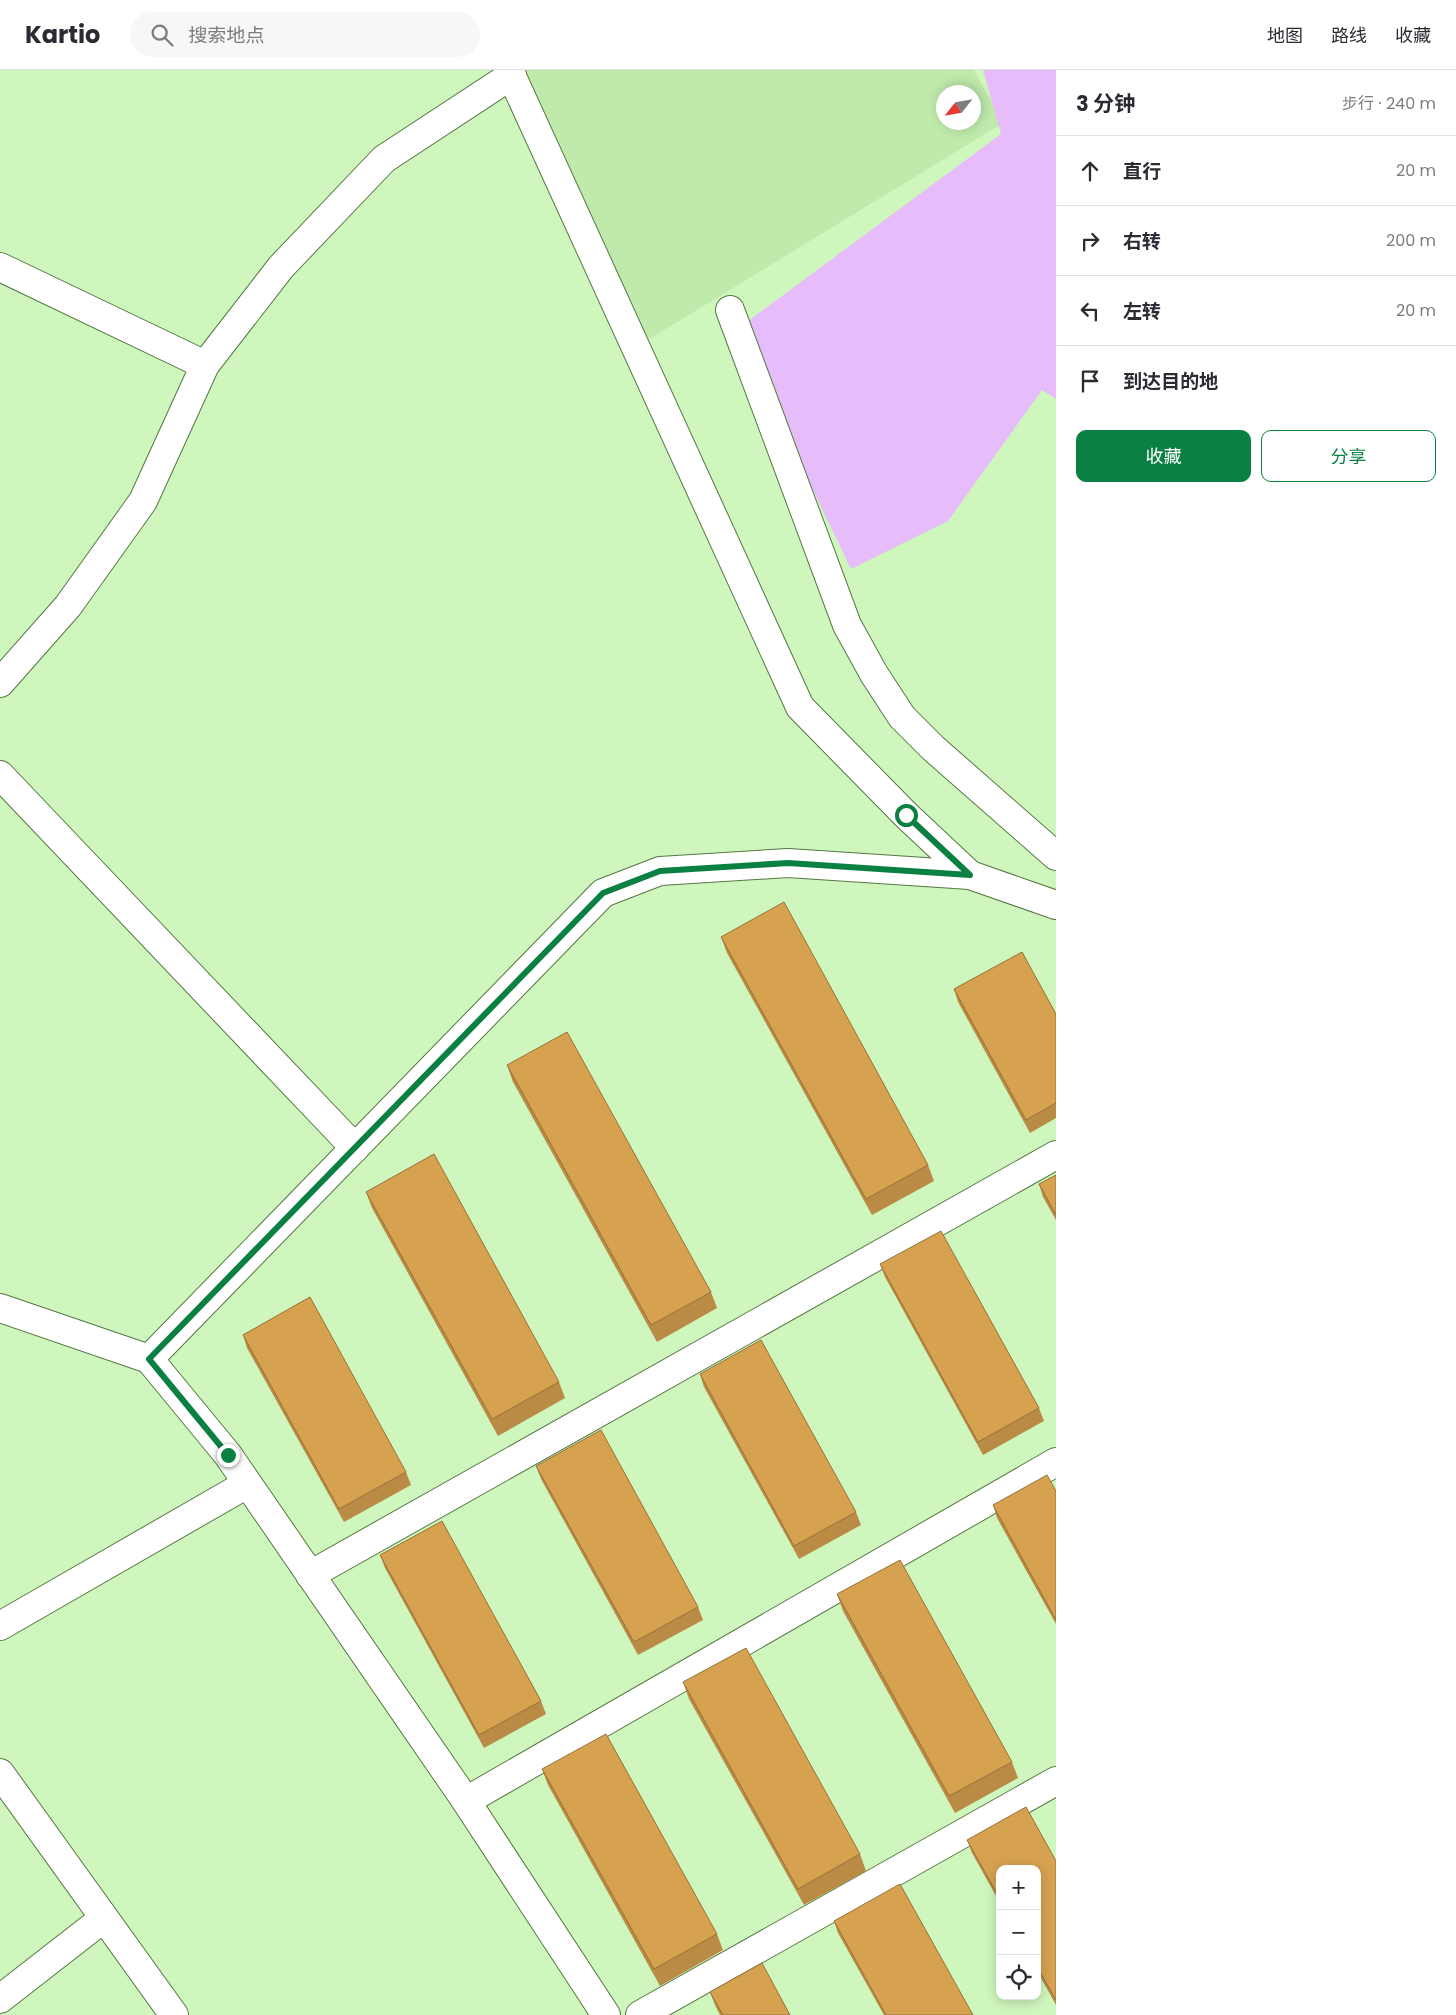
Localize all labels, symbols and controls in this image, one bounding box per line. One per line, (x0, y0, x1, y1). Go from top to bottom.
search box (130, 12, 480, 57)
text: Kartio (25, 18, 100, 51)
icon: search (148, 21, 176, 49)
text: 搜索地点 (188, 22, 264, 49)
text: 地图 (1267, 23, 1303, 48)
text: 路线 (1331, 23, 1367, 48)
text: 收藏 (1395, 23, 1431, 48)
north arrow (936, 85, 981, 130)
text: 3 分钟 (1076, 89, 1135, 118)
text: 步行 · 240 m (1342, 92, 1436, 115)
icon: ahead (1076, 157, 1104, 185)
text: 直行 (1123, 158, 1161, 185)
text: 20 m (1396, 159, 1436, 182)
icon: right (1076, 227, 1104, 255)
text: 右转 (1123, 228, 1161, 255)
text: 200 m (1386, 229, 1436, 252)
icon: left (1076, 297, 1104, 325)
text: 左转 (1123, 298, 1161, 325)
text: 20 m (1396, 299, 1436, 322)
icon: arrive (1076, 367, 1104, 395)
text: 到达目的地 (1123, 368, 1218, 395)
button: 收藏 (1076, 430, 1251, 482)
button: 分享 (1261, 430, 1436, 482)
route start (895, 804, 918, 827)
route end (217, 1444, 240, 1467)
map controls (996, 1865, 1041, 2000)
button: + (996, 1865, 1041, 1910)
button: − (996, 1910, 1041, 1955)
button: locate (996, 1955, 1041, 2000)

